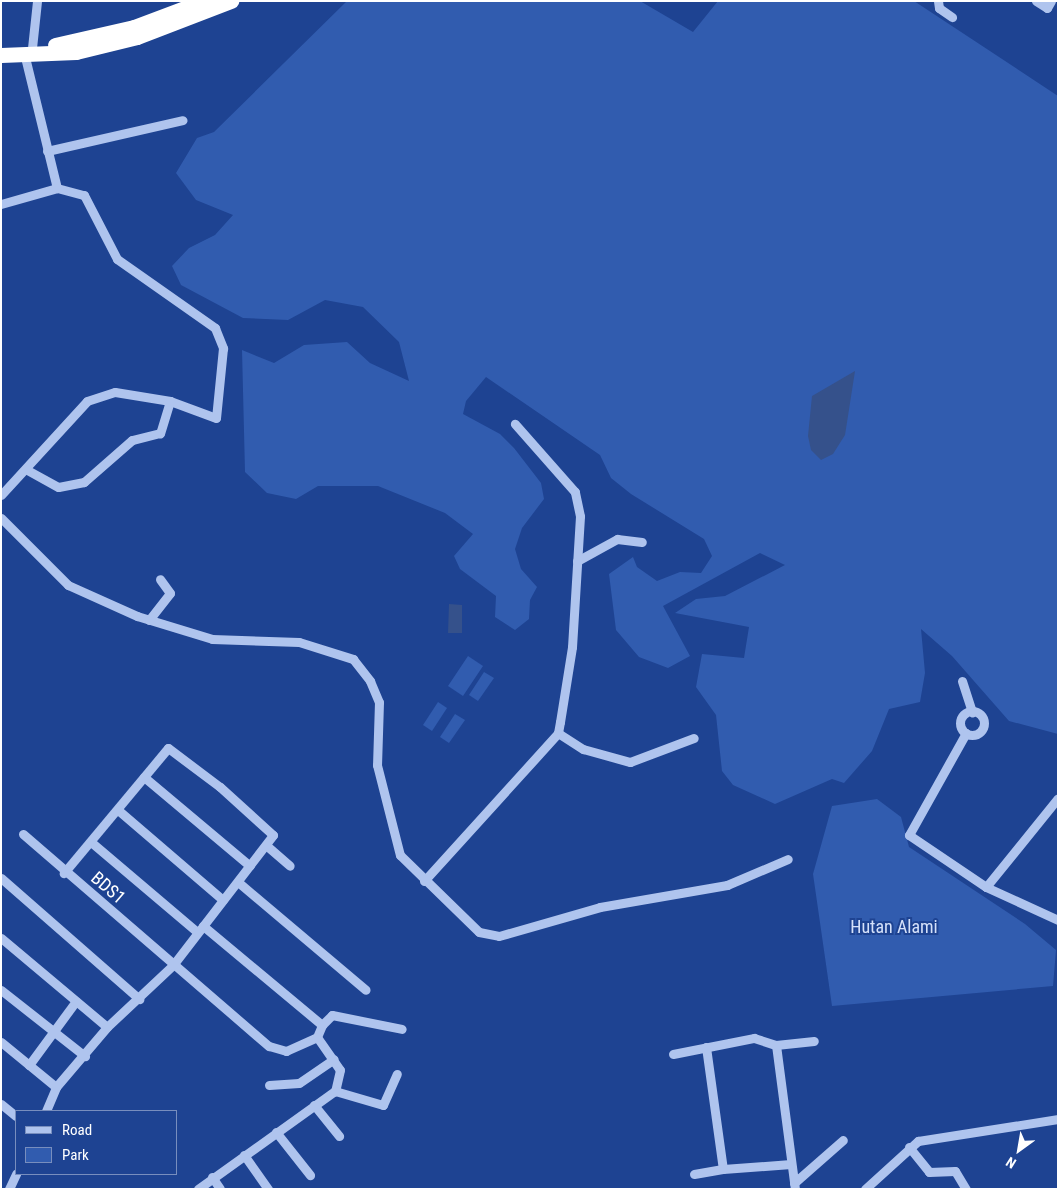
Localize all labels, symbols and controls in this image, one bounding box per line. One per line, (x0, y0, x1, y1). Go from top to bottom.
street label: BDS1 (86, 867, 130, 909)
park label: Hutan Alami (850, 916, 938, 938)
legend (15, 1110, 178, 1175)
text: Road (62, 1121, 92, 1139)
north arrow (994, 1125, 1044, 1175)
text: Park (62, 1146, 89, 1164)
text: N (1003, 1154, 1019, 1172)

